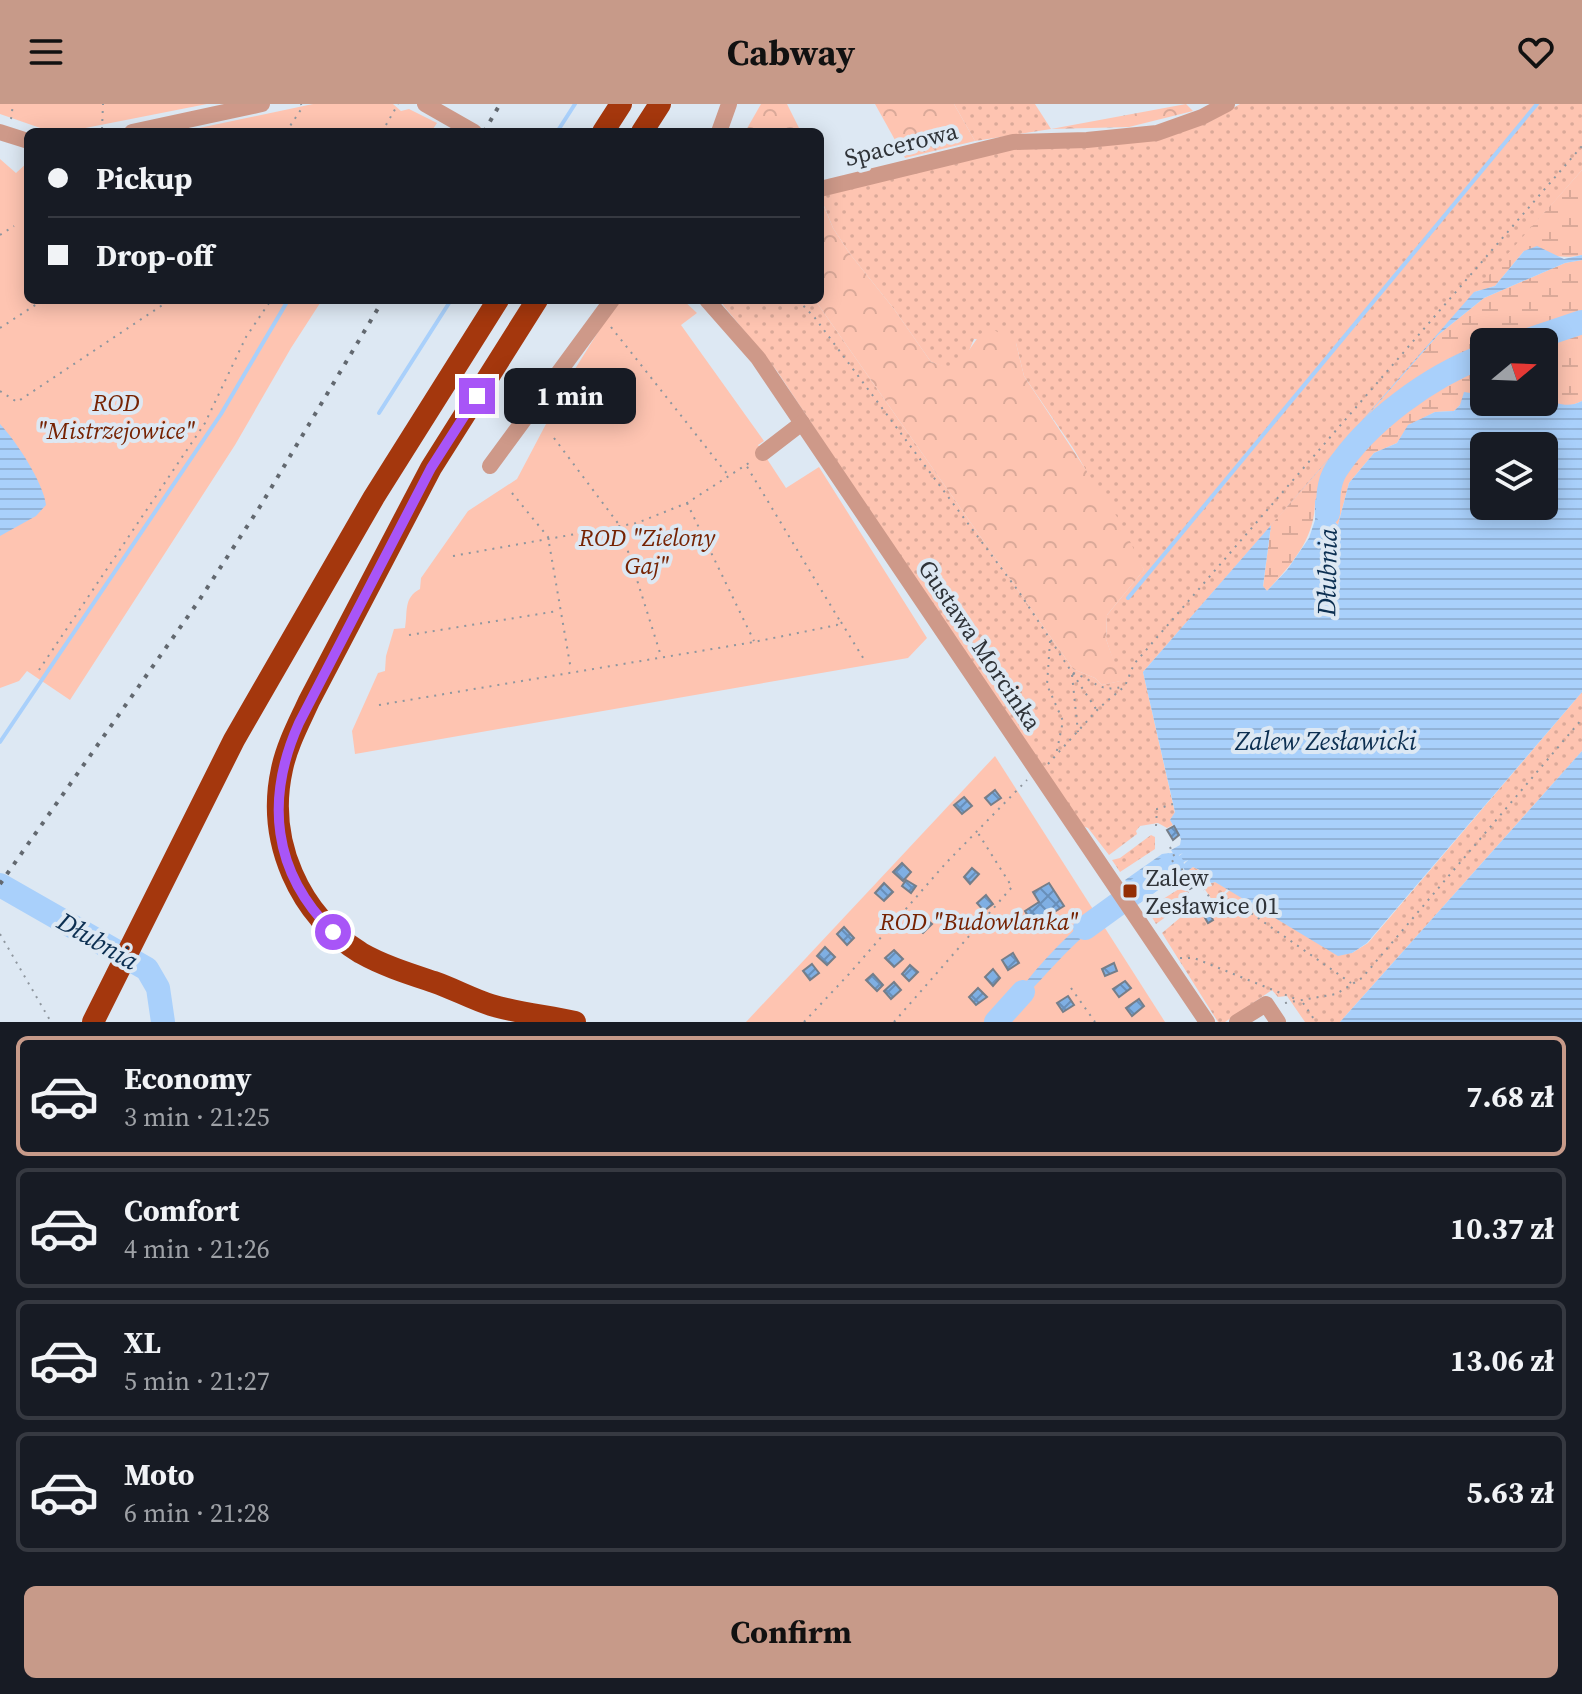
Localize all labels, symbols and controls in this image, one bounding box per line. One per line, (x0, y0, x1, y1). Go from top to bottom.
text: Cabway (727, 28, 855, 77)
icon: menu (24, 30, 68, 74)
icon: heart (1514, 30, 1558, 74)
street label: Spacerowa (841, 114, 962, 174)
text: Pickup (96, 158, 192, 199)
text: Drop-off (96, 235, 214, 276)
north arrow (1470, 328, 1558, 416)
map controls (1470, 328, 1558, 520)
callout: 1 min (505, 368, 637, 424)
route end (459, 378, 495, 414)
text: 1 min (536, 378, 604, 414)
park label: ROD "Mistrzejowice" (37, 386, 195, 447)
button: layers (1470, 432, 1558, 520)
park label: ROD "Zielony Gaj" (578, 521, 716, 582)
water label: Dłubnia (1308, 527, 1346, 618)
street label: Gustawa Morcinka (911, 553, 1050, 737)
water label: Zalew Zesławicki (1234, 723, 1417, 759)
place label: Zalew Zesławice 01 (1146, 861, 1279, 922)
marker: Zalew Zesławice 01 (1121, 882, 1139, 900)
water label: Dłubnia (50, 903, 146, 979)
park label: ROD "Budowlanka" (879, 905, 1078, 938)
route start (315, 914, 351, 950)
text: Economy (124, 1058, 252, 1099)
icon: car (28, 1060, 100, 1132)
text: 7.68 zł (1466, 1076, 1554, 1117)
text: 3 min · 21:25 (124, 1099, 270, 1135)
text: Comfort (124, 1190, 239, 1231)
icon: car (28, 1192, 100, 1264)
text: 10.37 zł (1450, 1208, 1554, 1249)
text: 4 min · 21:26 (124, 1231, 270, 1267)
text: XL (124, 1322, 161, 1363)
icon: car (28, 1324, 100, 1396)
text: 13.06 zł (1450, 1340, 1554, 1381)
text: 5 min · 21:27 (124, 1363, 270, 1399)
text: Moto (124, 1454, 195, 1495)
icon: car (28, 1456, 100, 1528)
text: 5.63 zł (1466, 1472, 1554, 1513)
text: 6 min · 21:28 (124, 1495, 270, 1531)
button: Confirm (24, 1586, 1558, 1678)

